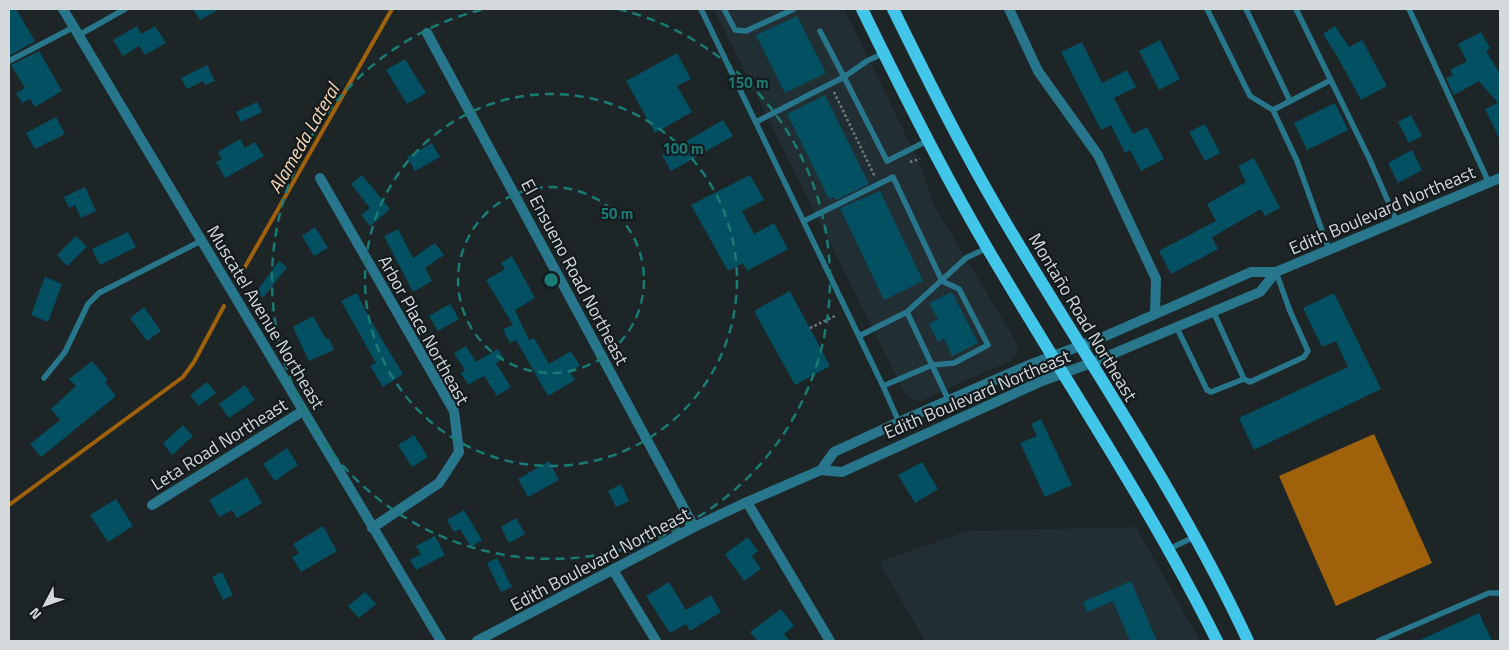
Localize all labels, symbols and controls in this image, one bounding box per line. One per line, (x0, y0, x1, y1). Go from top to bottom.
text: 150 m (727, 71, 769, 94)
water label: Alameda Lateral (260, 76, 347, 198)
text: 100 m (662, 137, 704, 160)
street label: Edith Boulevard Northeast (1285, 158, 1480, 262)
street label: El Ensueno Road Northeast (514, 174, 636, 370)
text: 50 m (601, 202, 633, 225)
street label: Muscatel Avenue Northeast (200, 220, 332, 415)
street label: Montaño Road Northeast (1022, 228, 1144, 407)
street label: Arbor Place Northeast (372, 250, 477, 410)
centre of rings (542, 271, 560, 289)
street label: Edith Boulevard Northeast (880, 342, 1075, 446)
street label: Leta Road Northeast (146, 391, 293, 497)
street label: Edith Boulevard Northeast (505, 500, 695, 618)
north arrow (20, 580, 70, 630)
text: N (24, 603, 46, 624)

